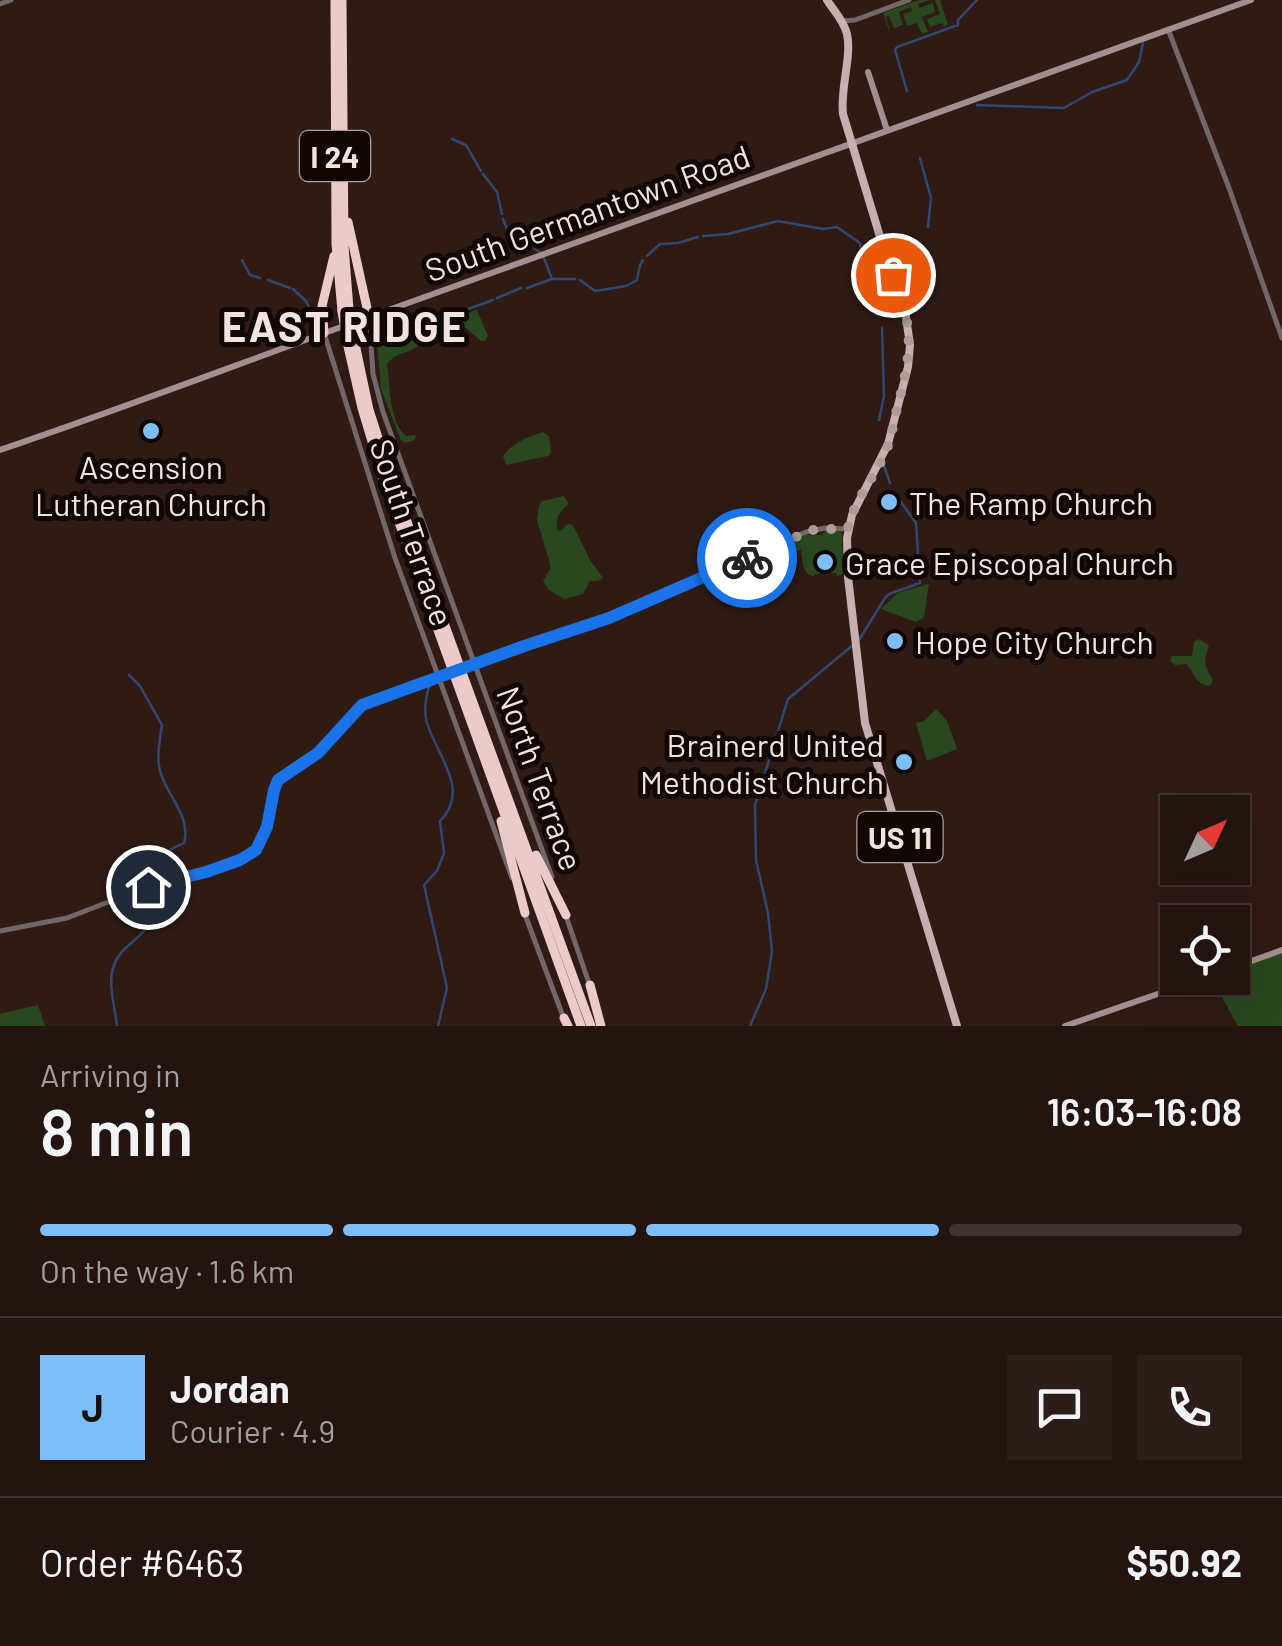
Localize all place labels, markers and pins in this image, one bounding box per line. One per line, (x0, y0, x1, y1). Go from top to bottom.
pin (851, 233, 936, 318)
marker: Ascension Lutheran Church (140, 420, 162, 442)
place label: Ascension Lutheran Church (35, 447, 267, 522)
place label: The Ramp Church (909, 483, 1153, 521)
marker: The Ramp Church (878, 491, 900, 513)
place label: Grace Episcopal Church (845, 543, 1174, 581)
marker: Grace Episcopal Church (814, 551, 836, 573)
place label: Hope City Church (915, 622, 1154, 660)
marker: Hope City Church (884, 630, 906, 652)
place label: Brainerd United Methodist Church (640, 725, 884, 800)
marker: Brainerd United Methodist Church (893, 751, 915, 773)
pin (106, 845, 191, 930)

